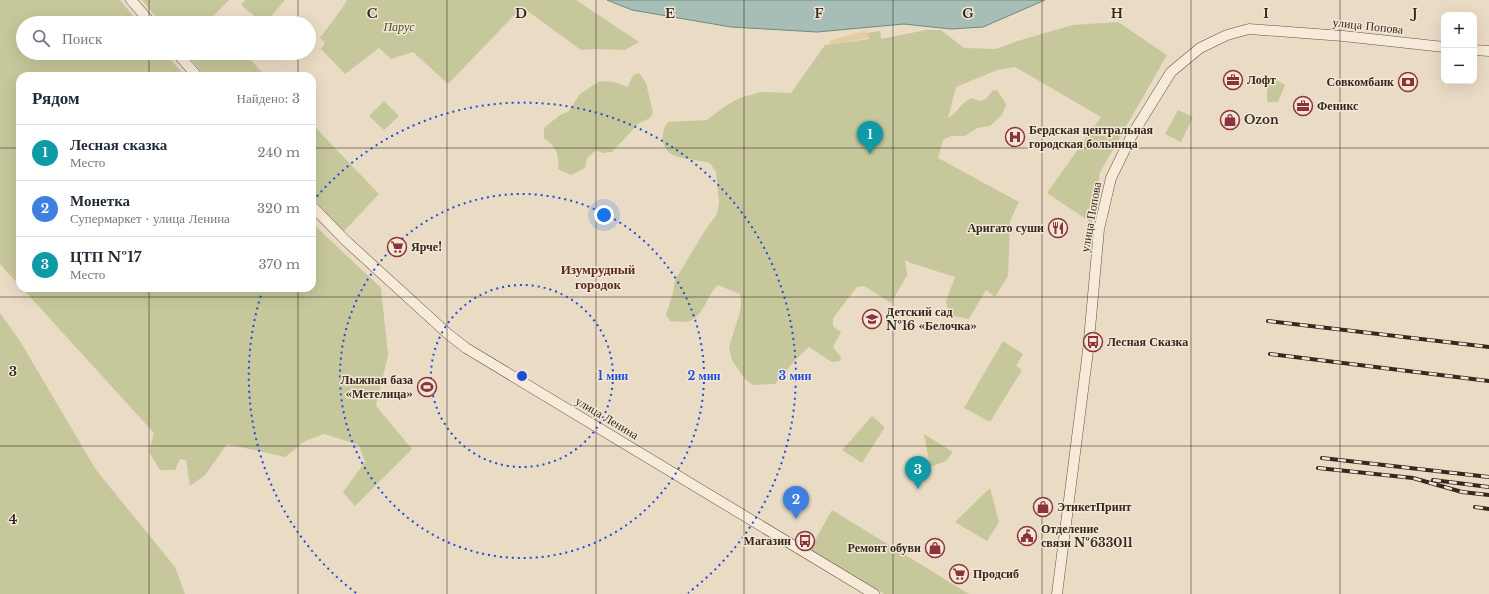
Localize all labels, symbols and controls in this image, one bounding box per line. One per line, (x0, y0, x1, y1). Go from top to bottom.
text: C (367, 5, 378, 22)
text: D (515, 5, 527, 22)
text: E (665, 5, 675, 22)
text: F (815, 5, 824, 22)
text: G (962, 5, 974, 22)
text: H (1111, 5, 1123, 22)
text: I (1263, 5, 1269, 22)
text: J (1409, 5, 1418, 22)
map controls (1441, 12, 1477, 84)
button: + (1441, 12, 1477, 48)
street label: улица Попова (1332, 14, 1405, 37)
search box (16, 16, 316, 60)
park label: Парус (382, 19, 415, 34)
icon: search (30, 27, 52, 49)
text: Поиск (62, 29, 102, 48)
button: − (1441, 48, 1477, 84)
office icon: Лофт (1222, 69, 1244, 91)
bank icon: Совкомбанк (1397, 71, 1419, 93)
place label: Лофт (1247, 72, 1276, 87)
place label: Совкомбанк (1327, 74, 1394, 89)
text: Рядом (32, 88, 80, 109)
text: Найдено: 3 (237, 90, 300, 107)
office icon: Феникс (1292, 95, 1314, 117)
place label: Феникс (1317, 98, 1359, 113)
shop icon: Ozon (1219, 109, 1241, 131)
place label: Ozon (1244, 112, 1279, 127)
pin: 1 (857, 121, 883, 154)
place label: Бердская центральная городская больница (1029, 122, 1154, 151)
hospital icon: Бердская центральная городская больница (1004, 126, 1026, 148)
text: Лесная сказка (70, 135, 167, 154)
text: 1 (42, 144, 48, 161)
text: 240 m (257, 144, 300, 161)
text: Место (70, 154, 105, 171)
street label: улица Попова (1077, 180, 1104, 253)
text: Монетка (70, 191, 130, 210)
text: 2 (41, 200, 49, 217)
text: 320 m (257, 200, 300, 217)
your location (594, 205, 614, 225)
text: Супермаркет · улица Ленина (70, 210, 230, 227)
restaurant icon: Аригато суши (1047, 217, 1069, 239)
place label: Аригато суши (967, 220, 1044, 235)
supermarket icon: Ярче! (386, 236, 408, 258)
place label: Ярче! (411, 239, 442, 254)
text: ЦТП №17 (70, 247, 141, 266)
text: 3 (41, 256, 49, 273)
text: 370 m (259, 256, 300, 273)
district label: Изумрудный городок (561, 261, 636, 293)
text: Место (70, 266, 105, 283)
place label: Детский сад №16 «Белочка» (886, 304, 977, 333)
school or university icon: Детский сад №16 «Белочка» (861, 308, 883, 330)
bus stop icon: Лесная Сказка (1082, 331, 1104, 353)
place label: Лесная Сказка (1107, 334, 1188, 349)
text: 3 (9, 363, 17, 380)
text: 1 мин (598, 368, 628, 383)
text: 2 мин (687, 368, 721, 383)
text: 3 мин (779, 368, 812, 383)
centre of rings (515, 369, 529, 383)
place label: Лыжная база «Метелица» (341, 372, 413, 401)
sports icon: Лыжная база «Метелица» (416, 376, 438, 398)
street label: улица Ленина (573, 393, 642, 443)
pin: 3 (905, 456, 931, 489)
pin: 2 (783, 486, 809, 519)
shop icon: ЭтикетПринт (1032, 496, 1054, 518)
place label: ЭтикетПринт (1057, 499, 1132, 514)
text: 4 (9, 511, 18, 528)
place label: Отделение связи №633011 (1041, 521, 1133, 550)
public building icon: Отделение связи №633011 (1016, 525, 1038, 547)
bus stop icon: Магазин (794, 530, 816, 552)
place label: Магазин (744, 533, 791, 548)
shop icon: Ремонт обуви (924, 537, 946, 559)
place label: Ремонт обуви (848, 540, 921, 555)
supermarket icon: Продсиб (948, 563, 970, 585)
place label: Продсиб (973, 566, 1019, 581)

